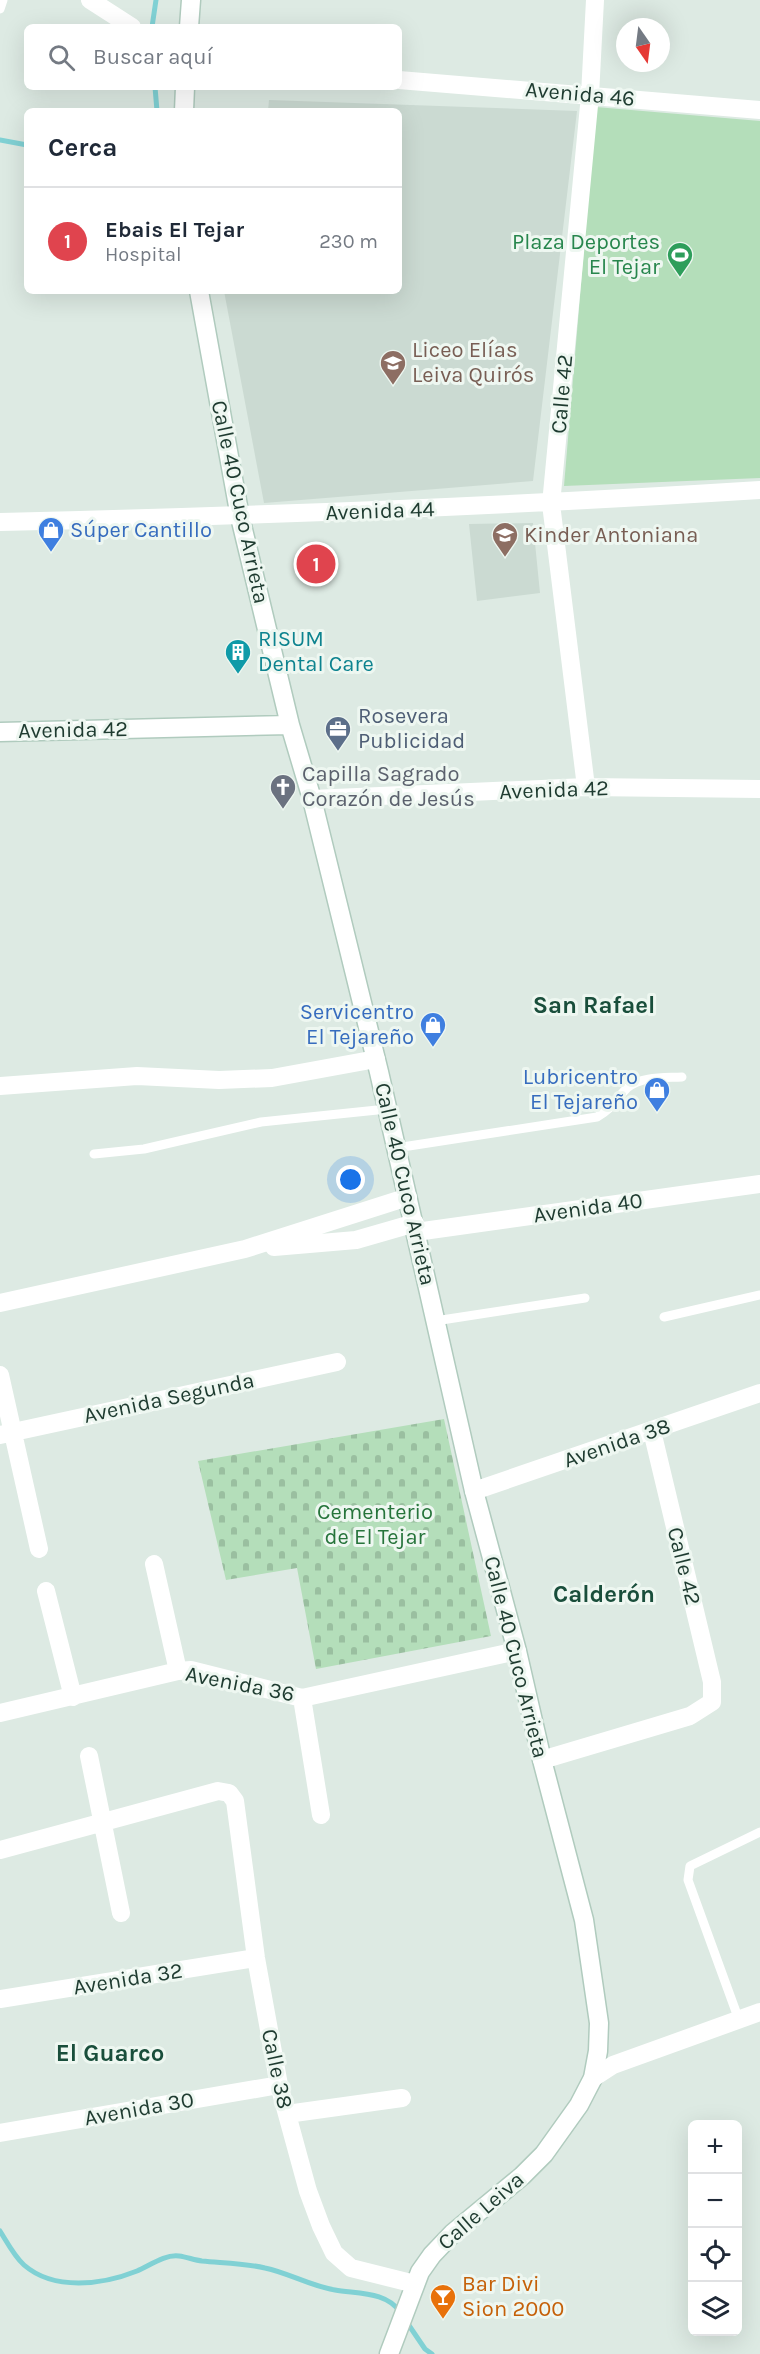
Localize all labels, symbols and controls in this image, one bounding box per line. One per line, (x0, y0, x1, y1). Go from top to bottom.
north arrow (616, 18, 670, 72)
search box (24, 24, 402, 90)
icon: search (45, 41, 78, 74)
text: Buscar aquí (93, 44, 213, 70)
street label: Avenida 46 (524, 76, 636, 112)
text: Cerca (48, 132, 117, 163)
text: Ebais El Tejar (105, 217, 244, 243)
place label: Plaza Deportes El Tejar (512, 229, 660, 280)
text: 1 (64, 230, 71, 253)
text: 230 m (319, 230, 378, 253)
sports icon: Plaza Deportes El Tejar (665, 240, 695, 278)
text: Hospital (105, 243, 182, 266)
place label: Liceo Elías Leiva Quirós (412, 337, 534, 388)
school or university icon: Liceo Elías Leiva Quirós (378, 348, 408, 386)
street label: Calle 42 (546, 353, 578, 435)
street label: Calle 40 Cuco Arrieta (206, 398, 274, 606)
street label: Avenida 44 (325, 496, 435, 526)
shop icon: Súper Cantillo (36, 515, 66, 553)
place label: Súper Cantillo (70, 517, 212, 543)
school or university icon: Kinder Antoniana (490, 520, 520, 558)
place label: Kinder Antoniana (524, 522, 698, 548)
pin: 1 (296, 542, 336, 586)
place label: RISUM Dental Care (258, 626, 374, 677)
building icon: RISUM Dental Care (223, 637, 253, 675)
place label: Rosevera Publicidad (358, 703, 465, 754)
office icon: Rosevera Publicidad (323, 714, 353, 752)
street label: Avenida 42 (18, 716, 128, 744)
place label: Capilla Sagrado Corazón de Jesús (302, 761, 475, 812)
church icon: Capilla Sagrado Corazón de Jesús (268, 772, 298, 810)
street label: Avenida 42 (499, 775, 609, 805)
district label: San Rafael (533, 991, 655, 1019)
place label: Servicentro El Tejareño (300, 999, 414, 1050)
shop icon: Servicentro El Tejareño (418, 1010, 448, 1048)
place label: Lubricentro El Tejareño (523, 1064, 638, 1115)
shop icon: Lubricentro El Tejareño (642, 1075, 672, 1113)
street label: Calle 40 Cuco Arrieta (369, 1080, 441, 1288)
your location (336, 1165, 365, 1194)
street label: Avenida 40 (532, 1187, 644, 1229)
street label: Avenida Segunda (81, 1367, 257, 1429)
street label: Avenida 38 (560, 1413, 674, 1473)
park label: Cementerio de El Tejar (317, 1499, 433, 1550)
street label: Calle 42 (662, 1524, 706, 1608)
street label: Calle 40 Cuco Arrieta (478, 1553, 554, 1761)
district label: Calderón (553, 1580, 655, 1608)
street label: Avenida 36 (183, 1661, 297, 1707)
street label: Avenida 32 (71, 1958, 185, 2000)
street label: Calle 38 (256, 2027, 298, 2111)
district label: El Guarco (56, 2039, 164, 2067)
street label: Avenida 30 (82, 2087, 196, 2131)
map controls (688, 2120, 742, 2336)
button: + (688, 2120, 742, 2174)
street label: Calle Leiva (433, 2166, 529, 2256)
button: − (688, 2174, 742, 2228)
button: locate (688, 2228, 742, 2282)
place label: Bar Divi Sion 2000 (462, 2271, 564, 2322)
bar icon: Bar Divi Sion 2000 (428, 2282, 458, 2320)
button: layers (688, 2282, 742, 2336)

